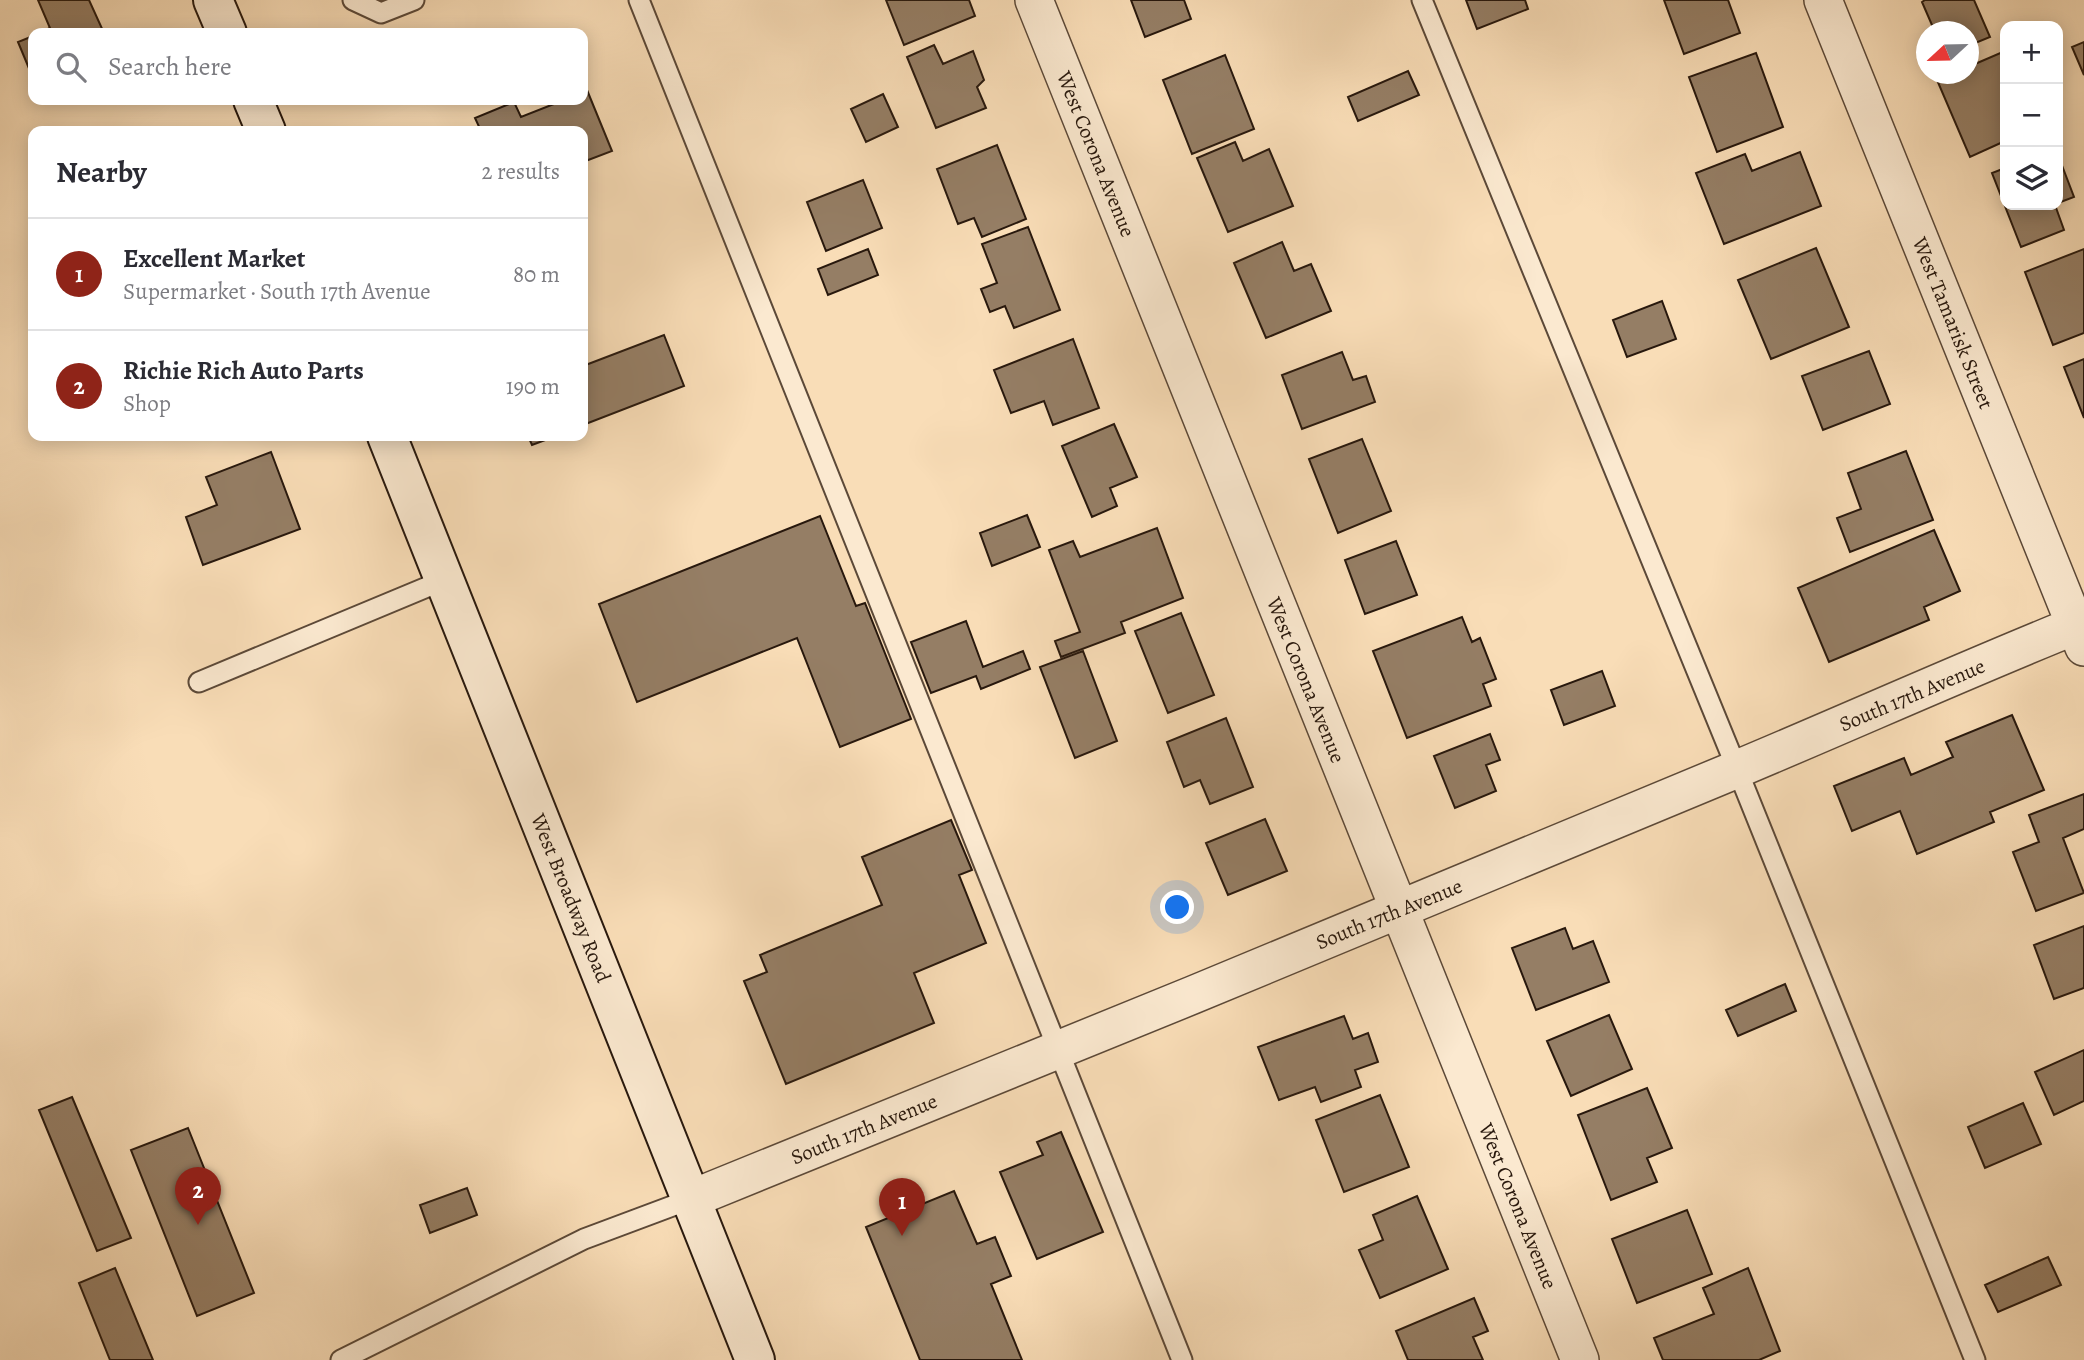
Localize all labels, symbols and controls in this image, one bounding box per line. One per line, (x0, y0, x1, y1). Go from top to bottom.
north arrow (1916, 21, 1979, 84)
map controls (2000, 21, 2063, 210)
button: + (2000, 21, 2063, 84)
search box (28, 28, 588, 105)
icon: search (52, 48, 90, 86)
text: Search here (108, 49, 232, 84)
street label: West Corona Avenue (1050, 66, 1142, 241)
button: − (2000, 84, 2063, 147)
button: layers (2000, 147, 2063, 210)
text: Nearby (56, 152, 147, 192)
text: 2 results (482, 156, 560, 187)
street label: West Tamarisk Street (1905, 232, 2000, 413)
text: Excellent Market (123, 241, 305, 276)
text: 1 (75, 259, 83, 290)
text: 80 m (513, 259, 560, 290)
text: Supermarket · South 17th Avenue (123, 276, 431, 307)
text: Richie Rich Auto Parts (123, 353, 364, 388)
text: 2 (73, 371, 85, 402)
text: 190 m (506, 371, 560, 402)
text: Shop (123, 388, 171, 419)
street label: West Corona Avenue (1260, 592, 1352, 767)
street label: South 17th Avenue (1835, 652, 1989, 738)
street label: West Broadway Road (524, 809, 618, 987)
street label: South 17th Avenue (1312, 872, 1466, 956)
your location (1160, 890, 1194, 924)
street label: South 17th Avenue (787, 1087, 941, 1171)
street label: West Corona Avenue (1472, 1118, 1564, 1293)
pin: 2 (175, 1167, 221, 1225)
pin: 1 (879, 1178, 925, 1236)

